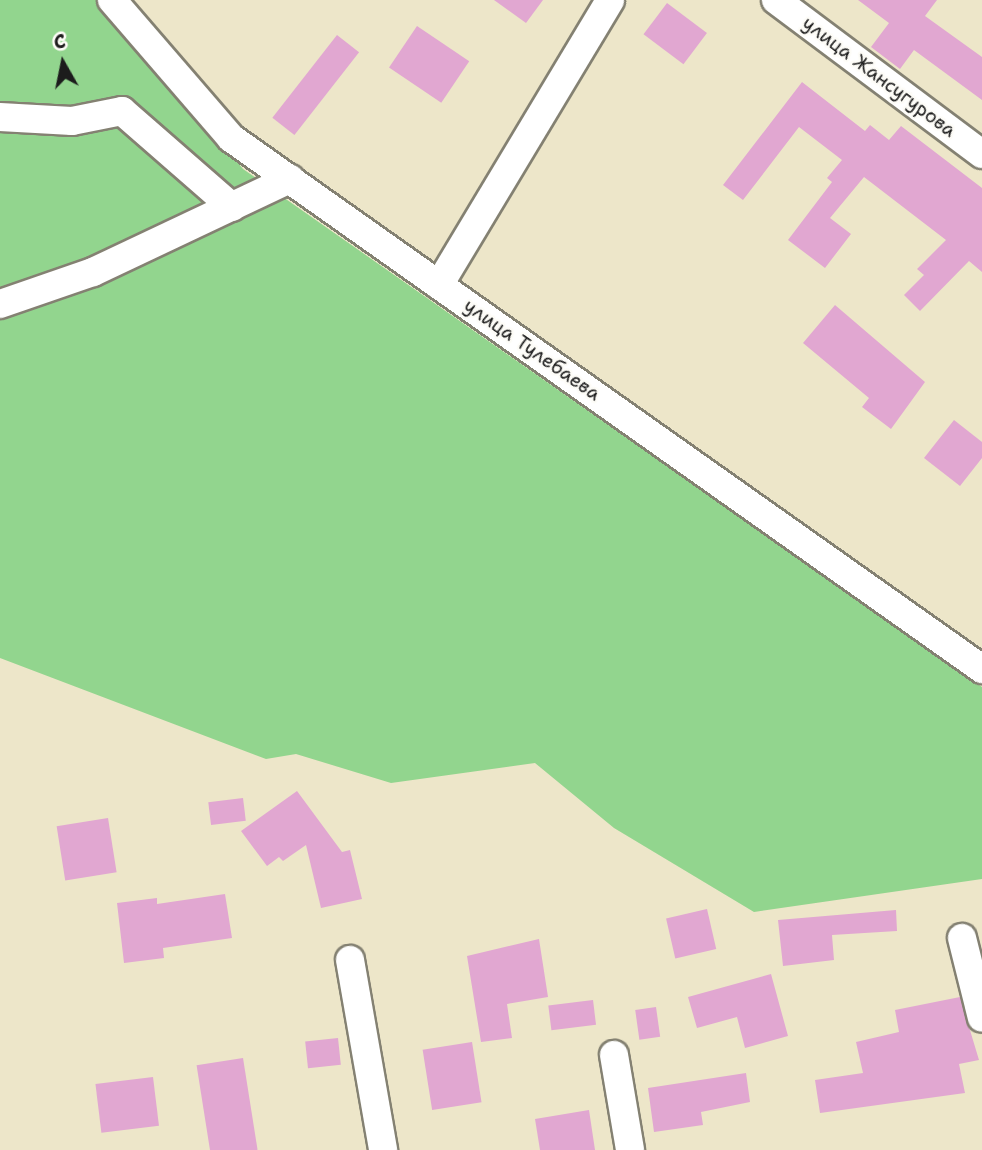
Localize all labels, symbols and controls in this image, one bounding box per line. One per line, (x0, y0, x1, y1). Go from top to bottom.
street label: улица Жансугурова (798, 12, 960, 142)
north arrow (28, 28, 98, 98)
text: С (52, 29, 67, 55)
street label: улица Тулебаева (459, 294, 605, 406)

